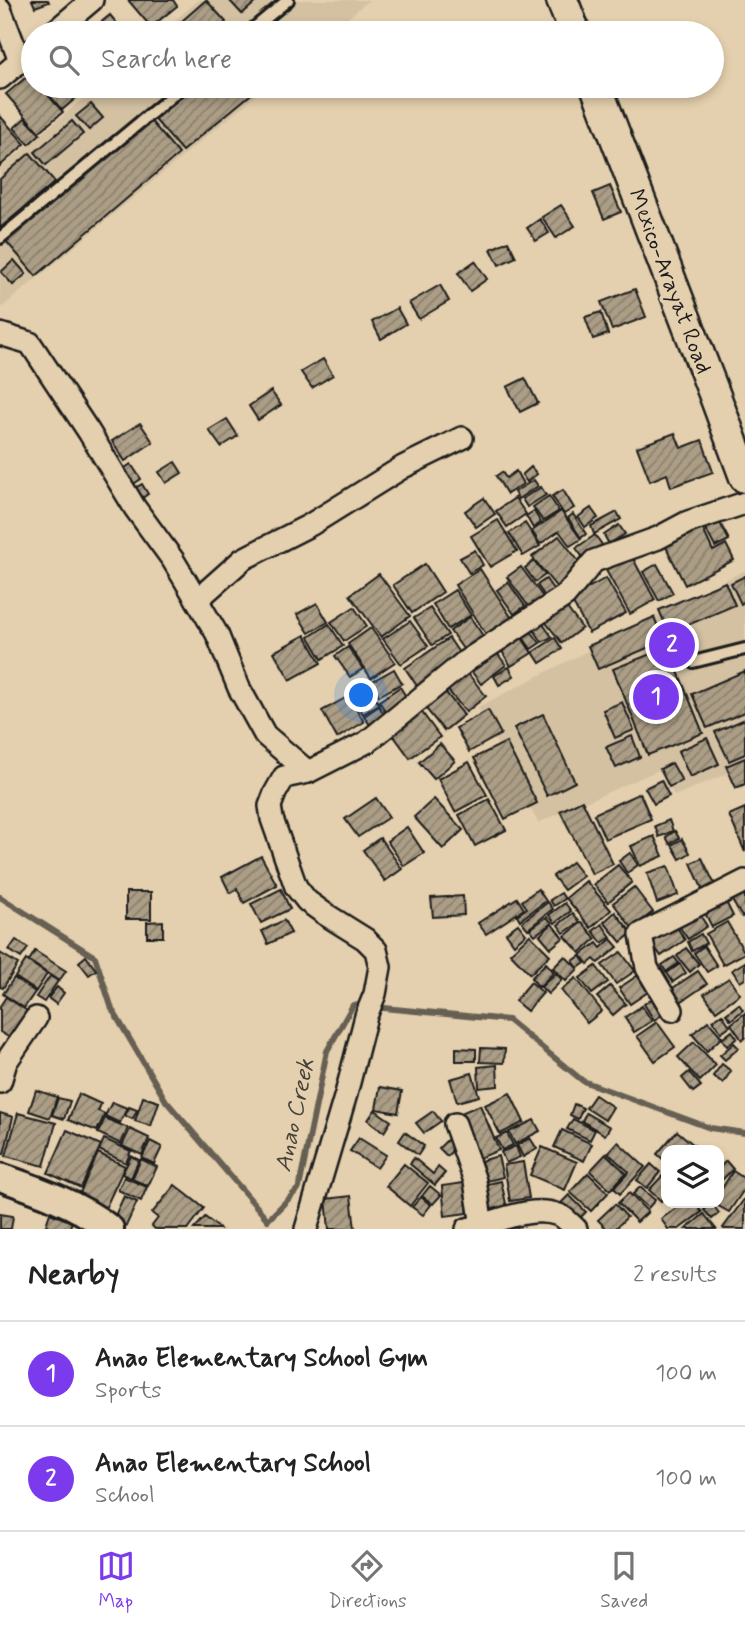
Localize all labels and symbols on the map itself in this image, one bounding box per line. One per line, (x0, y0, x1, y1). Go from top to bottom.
street label: Mexico-Arayat Road (620, 185, 718, 378)
pin: 2 (649, 619, 695, 671)
pin: 1 (633, 671, 679, 723)
your location (344, 678, 378, 712)
water label: Anao Creek (268, 1056, 323, 1175)

